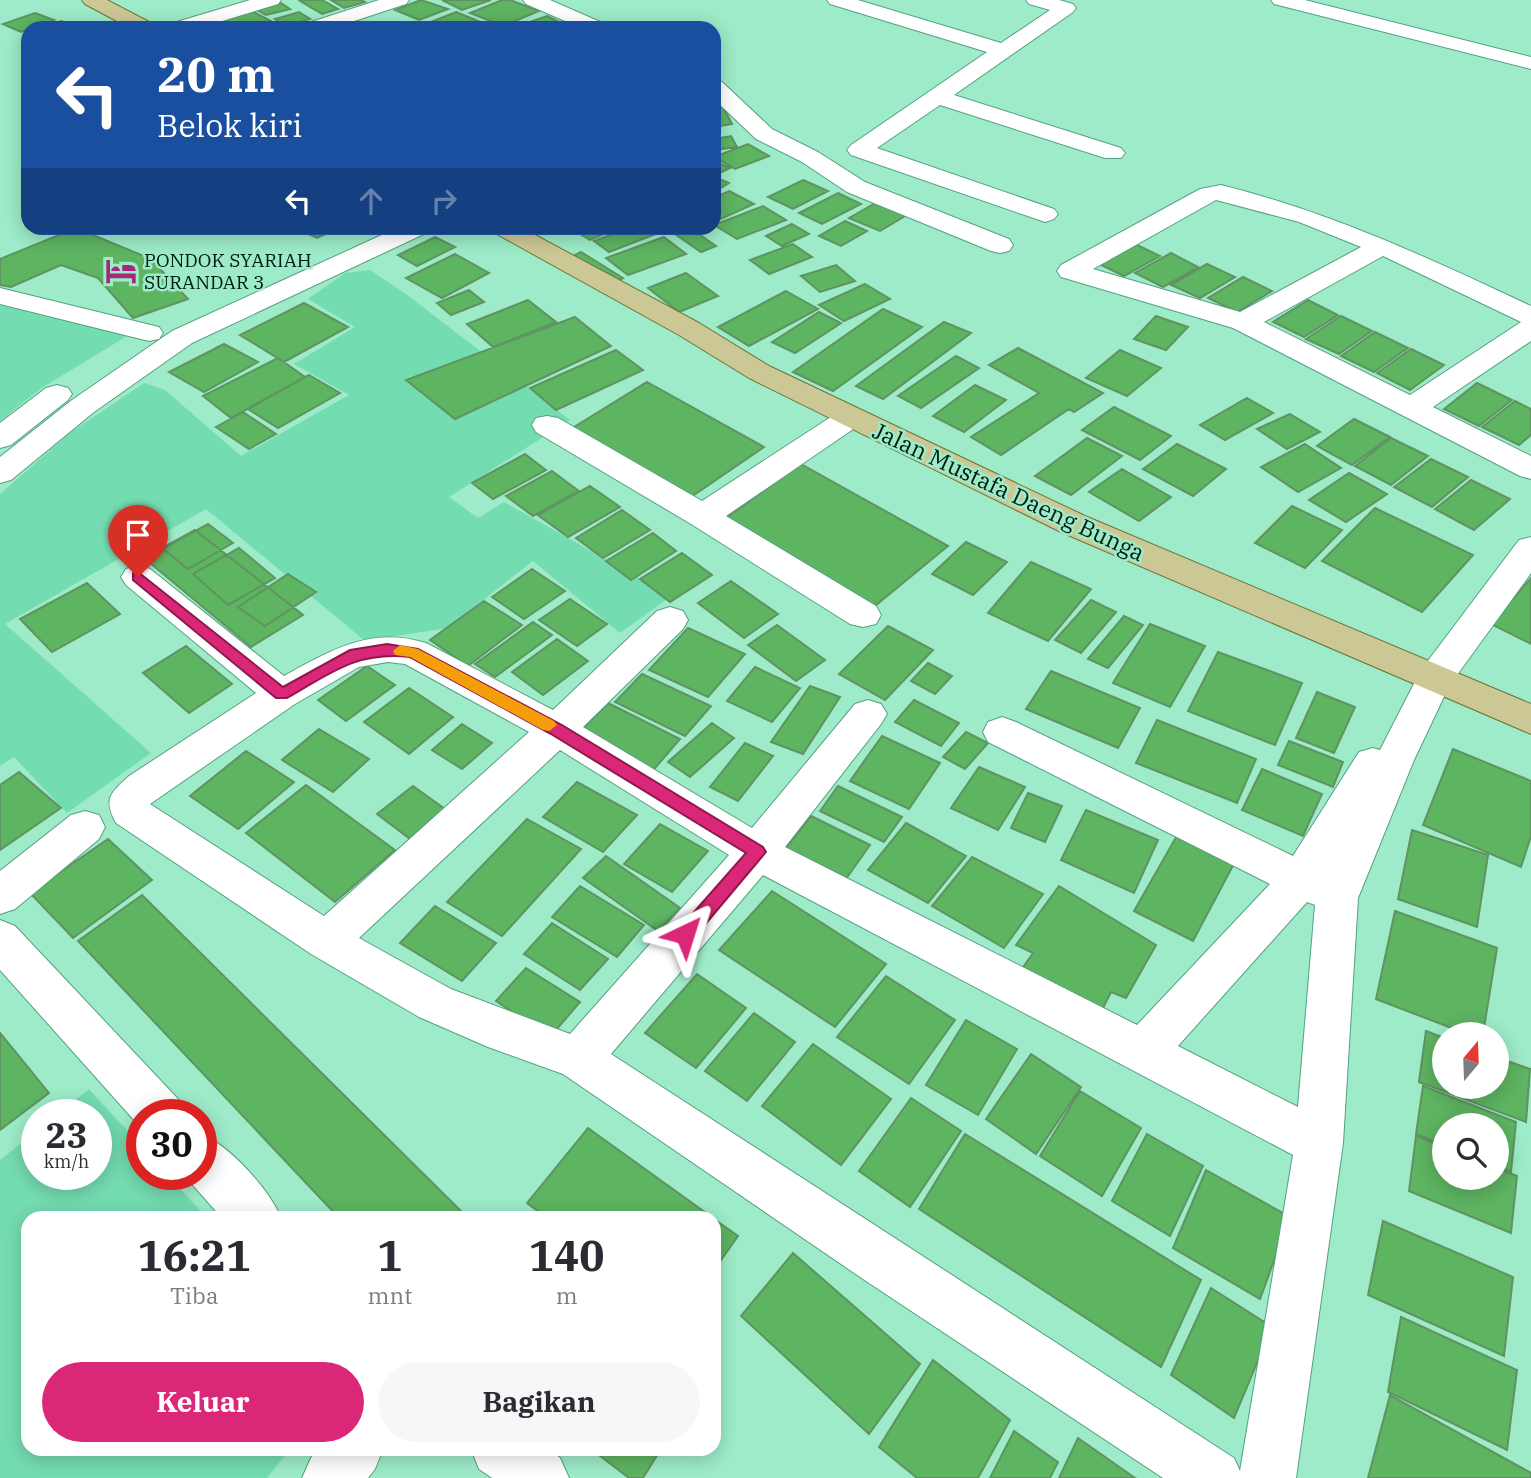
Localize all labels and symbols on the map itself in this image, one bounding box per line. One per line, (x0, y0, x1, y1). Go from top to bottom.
place label: PONDOK SYARIAH SURANDAR 3 (144, 248, 312, 294)
hotel icon: PONDOK SYARIAH SURANDAR 3 (104, 254, 138, 288)
street label: Jalan Mustafa Daeng Bunga (868, 415, 1150, 567)
pin (108, 505, 168, 577)
position arrow (648, 897, 722, 971)
north arrow (1432, 1022, 1508, 1099)
speed limit sign: 30 (126, 1099, 217, 1190)

